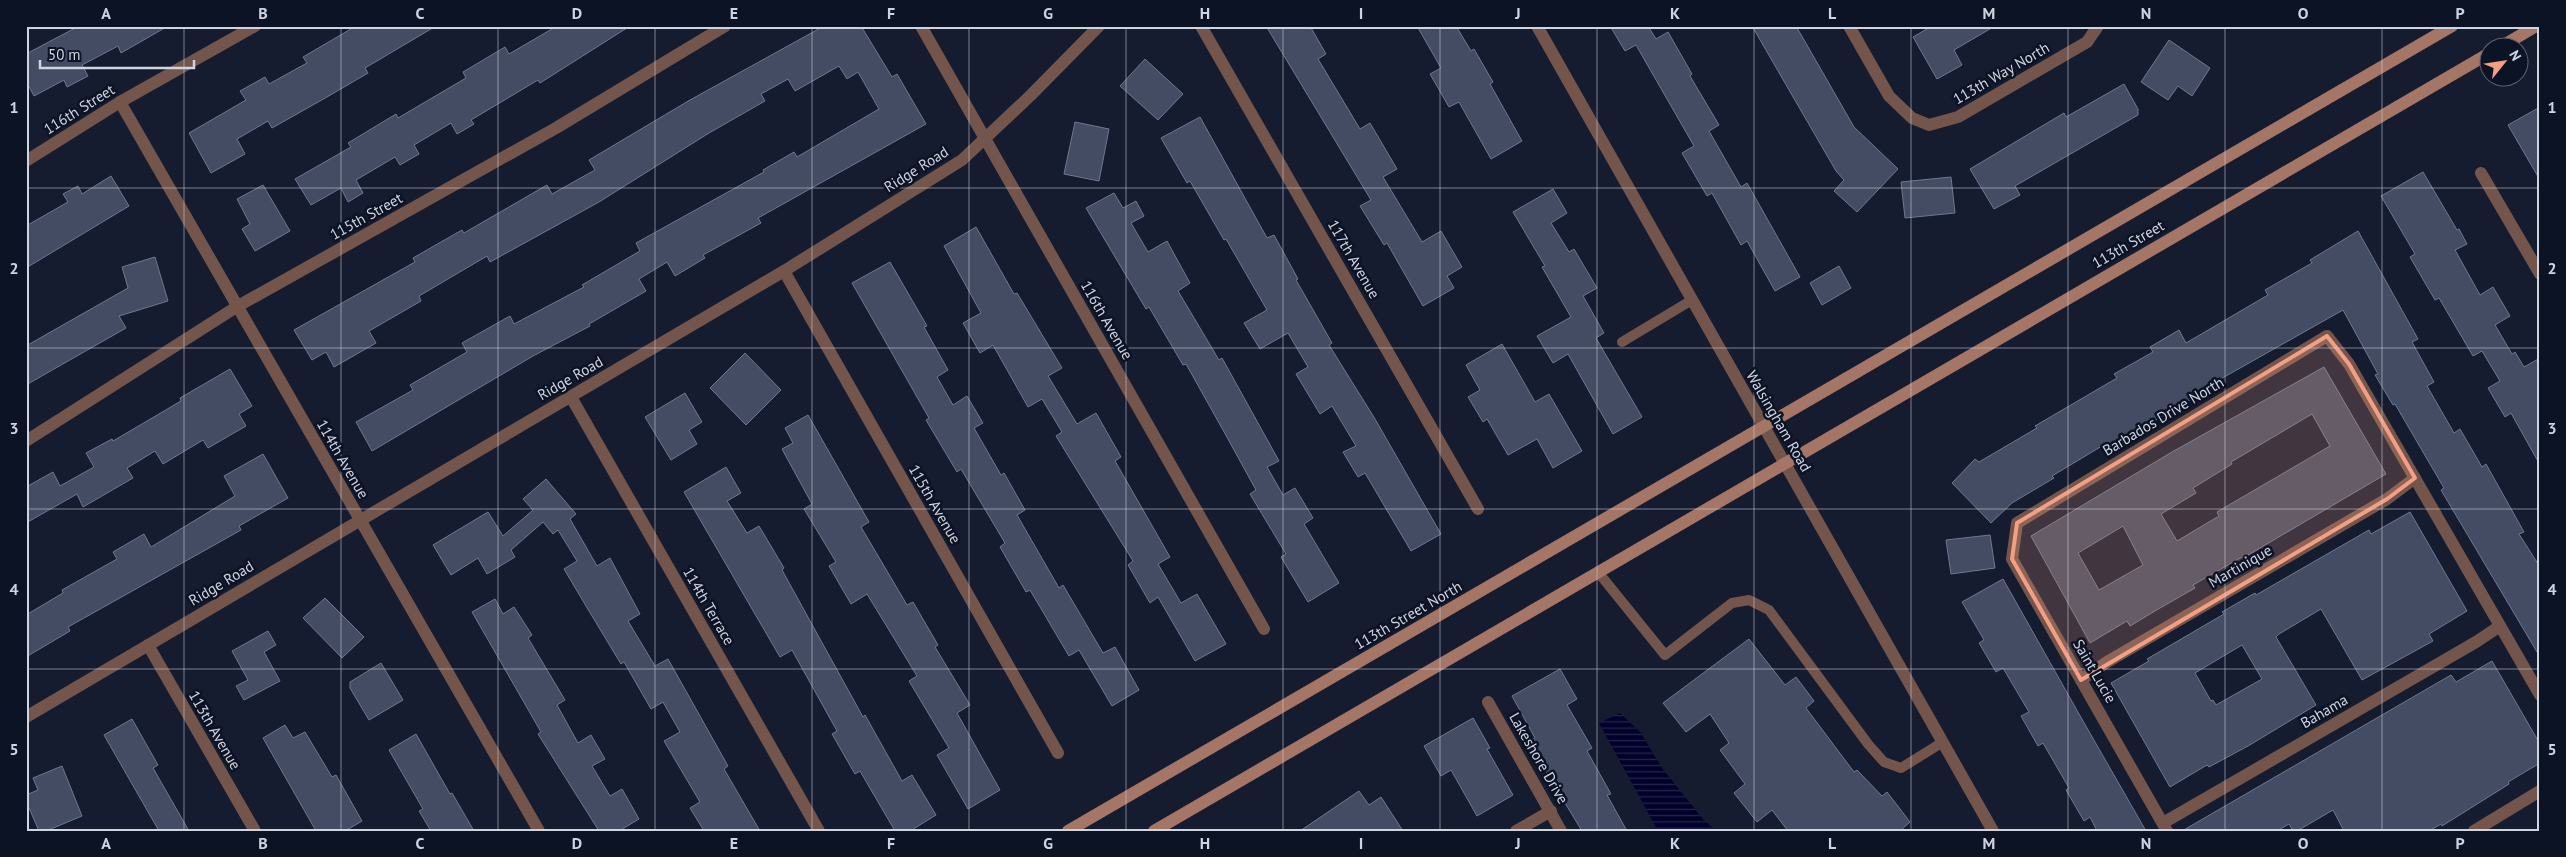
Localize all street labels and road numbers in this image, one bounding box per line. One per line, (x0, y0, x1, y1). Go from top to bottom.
street label: 113th Way North (1949, 38, 2053, 108)
street label: 116th Street (40, 80, 118, 138)
street label: Ridge Road (880, 142, 952, 196)
street label: 115th Street (326, 188, 406, 244)
street label: 117th Avenue (1324, 216, 1384, 302)
street label: 113th Street (2089, 216, 2167, 272)
street label: 116th Avenue (1077, 277, 1137, 363)
street label: Ridge Road (534, 352, 606, 404)
street label: Walsingham Road (1742, 367, 1816, 475)
street label: Barbados Drive North (2099, 372, 2227, 460)
street label: 114th Avenue (313, 416, 373, 502)
street label: 115th Avenue (905, 461, 965, 547)
street label: Martinique (2205, 540, 2275, 592)
street label: Ridge Road (185, 556, 257, 610)
street label: 114th Terrace (679, 564, 739, 648)
street label: 113th Street North (1351, 576, 1465, 654)
street label: Saint Lucie (2069, 636, 2121, 706)
street label: 113th Avenue (185, 687, 245, 773)
street label: Bahama (2297, 690, 2351, 732)
street label: Lakeshore Drive (1505, 709, 1573, 807)

